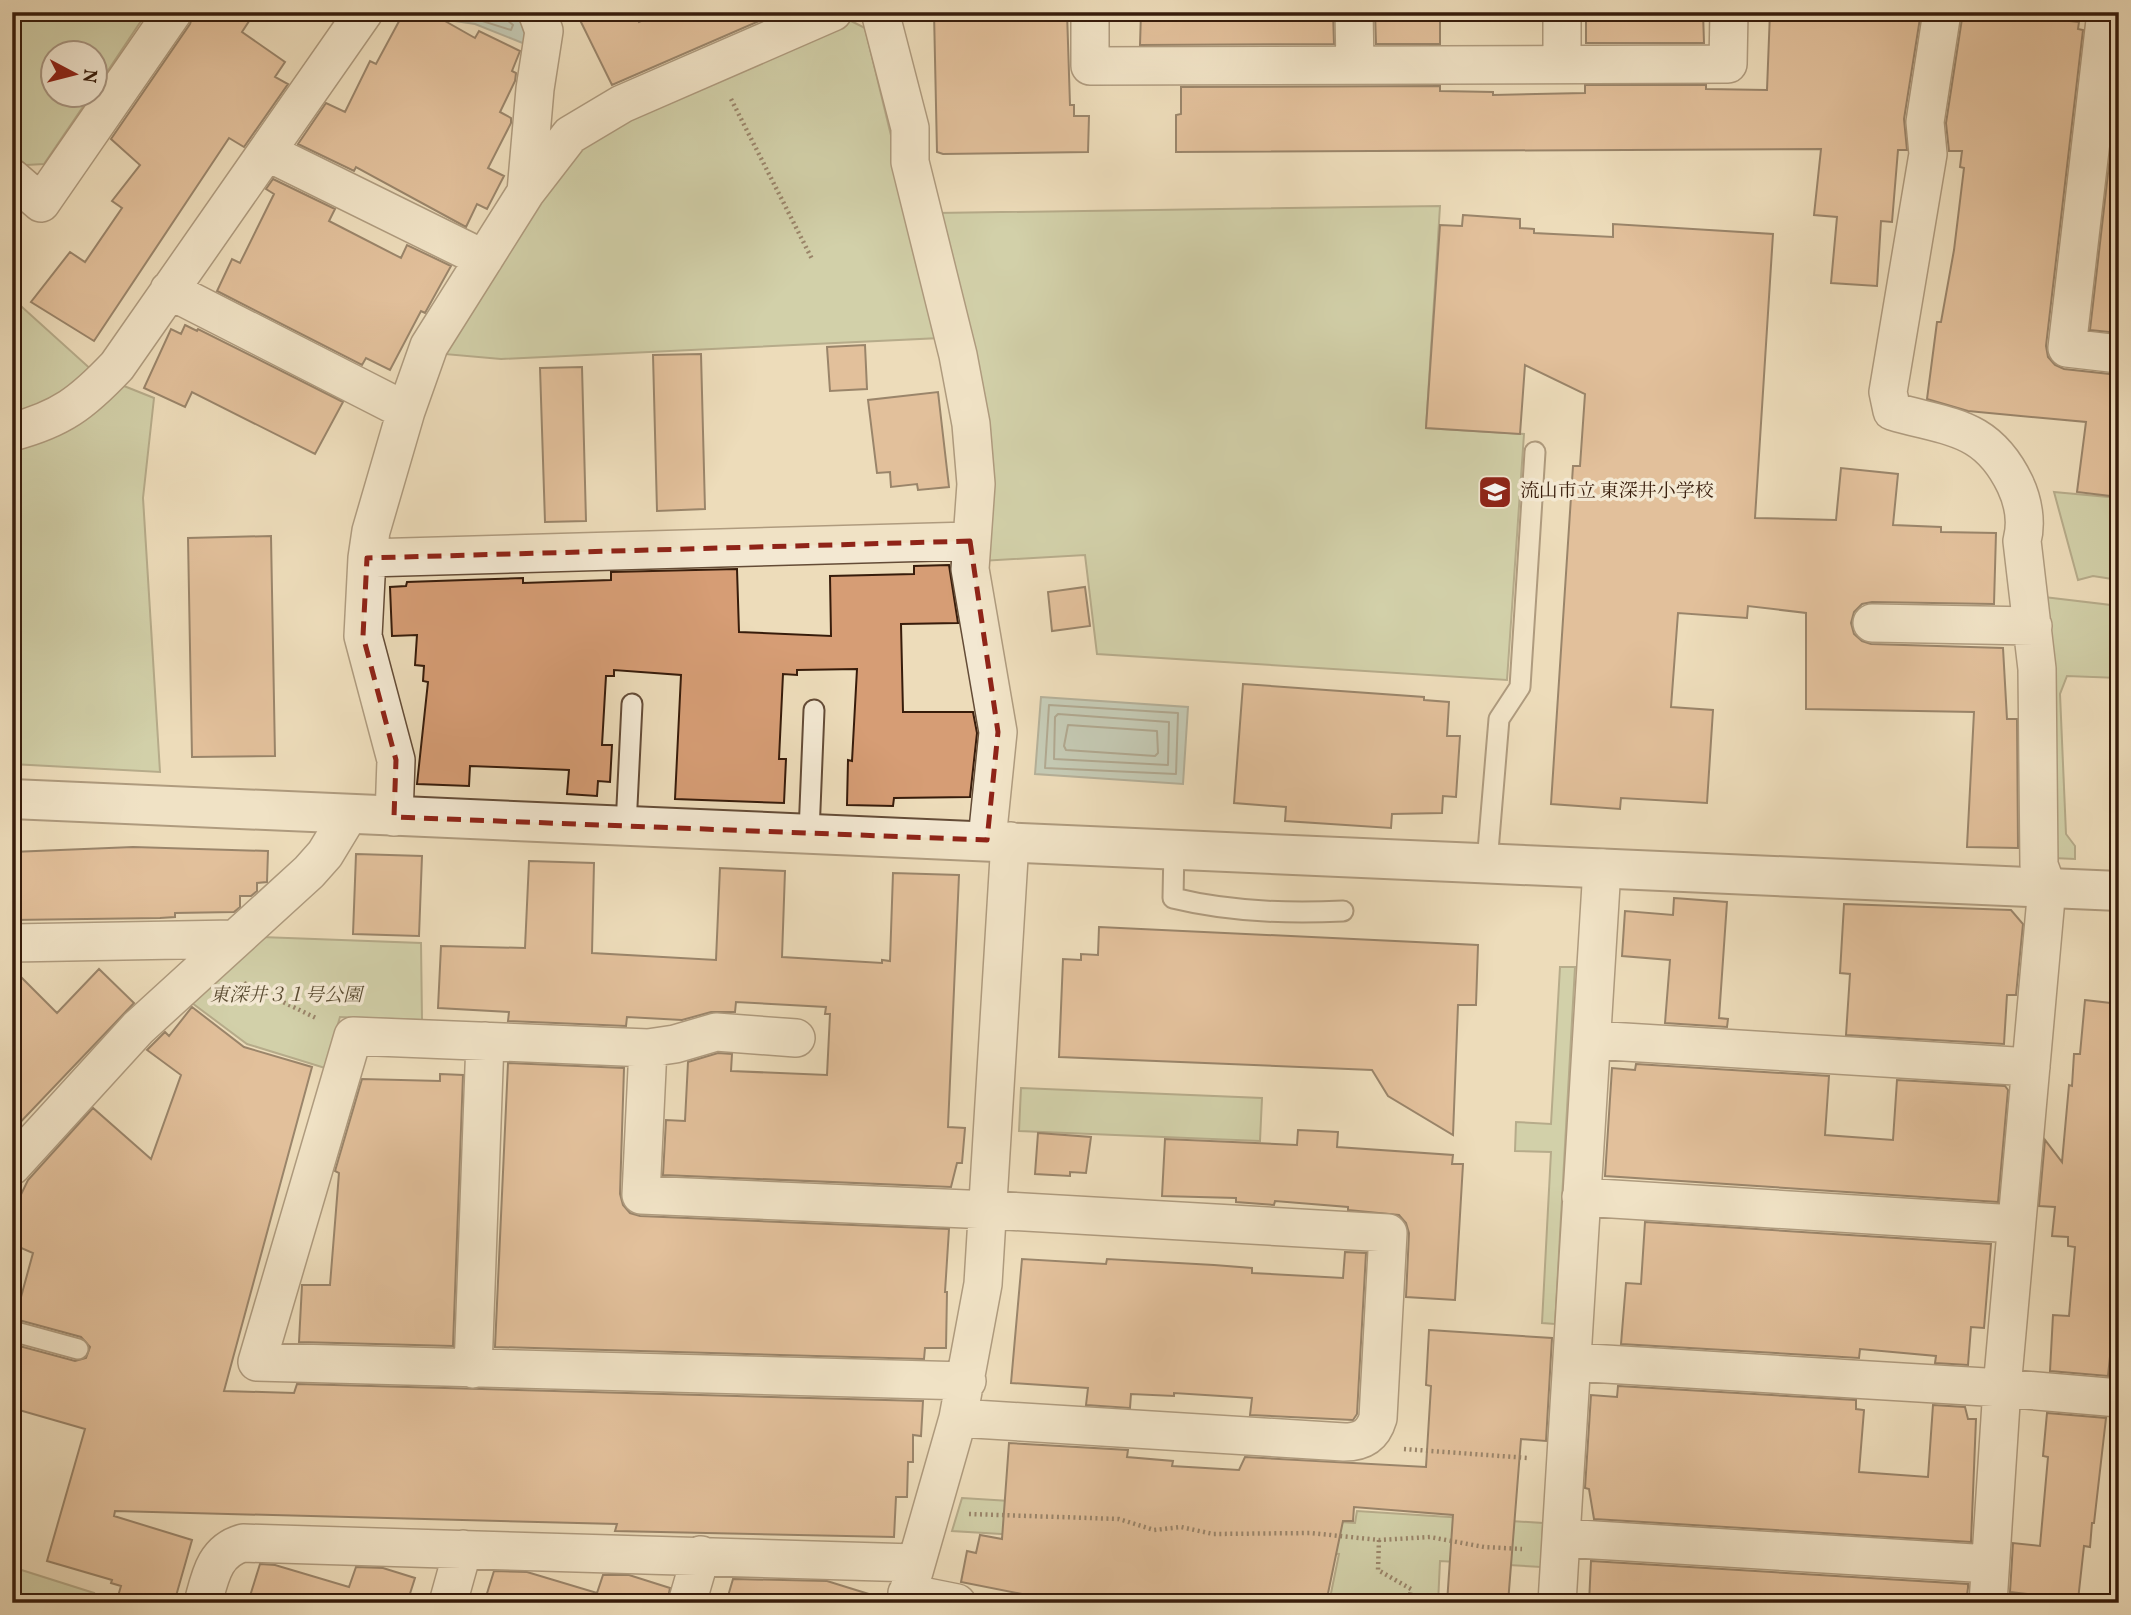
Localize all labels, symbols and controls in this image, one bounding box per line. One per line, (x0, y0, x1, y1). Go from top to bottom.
north arrow (38, 38, 108, 108)
text: N (75, 67, 103, 84)
school or university icon: 流山市立 東深井小学校 (1476, 473, 1514, 511)
place label: 流山市立 東深井小学校 (1520, 479, 1714, 505)
park label: 東深井３１号公園 (210, 983, 365, 1009)

